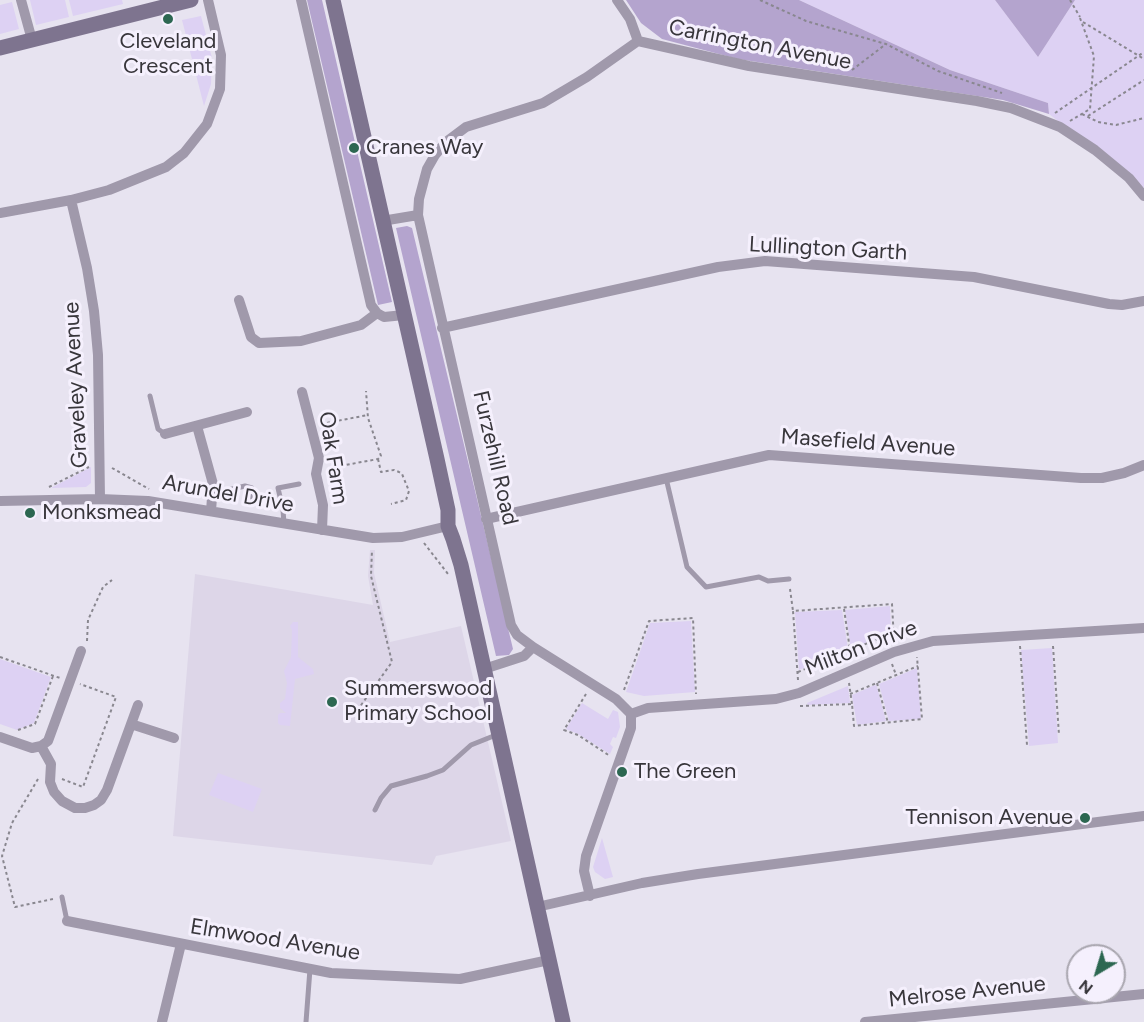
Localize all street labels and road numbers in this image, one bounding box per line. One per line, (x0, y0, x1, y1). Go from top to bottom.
street label: Carrington Avenue (666, 14, 854, 76)
street label: Lullington Garth (748, 232, 908, 266)
street label: Graveley Avenue (58, 301, 94, 469)
street label: Furzehill Road (467, 388, 523, 528)
street label: Oak Farm (313, 410, 353, 506)
street label: Masefield Avenue (780, 424, 956, 462)
street label: Arundel Drive (160, 469, 296, 519)
street label: Milton Drive (801, 615, 921, 681)
street label: Elmwood Avenue (188, 914, 362, 966)
street label: Melrose Avenue (887, 971, 1047, 1013)

